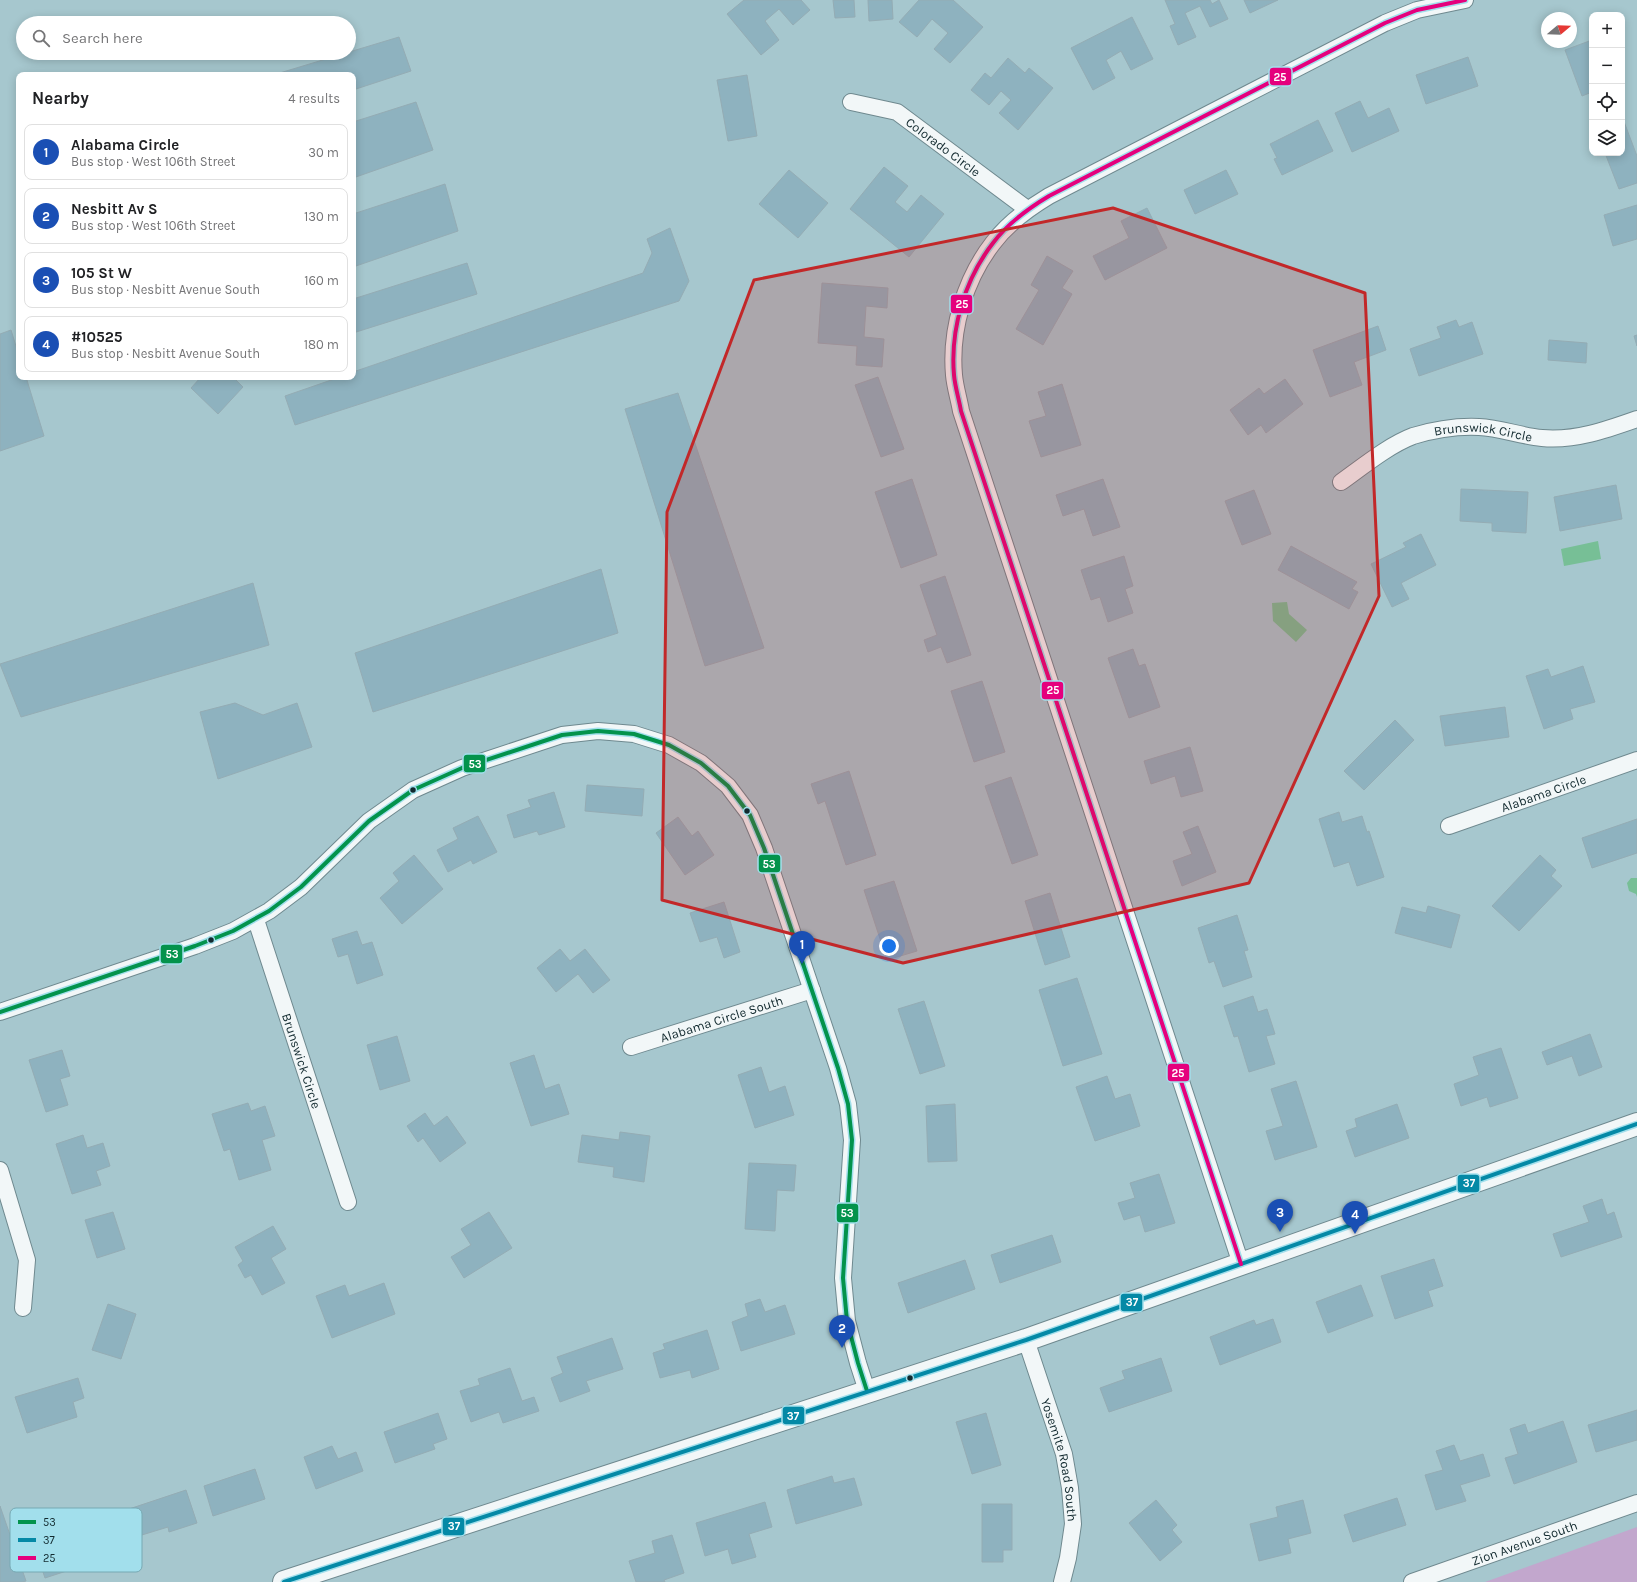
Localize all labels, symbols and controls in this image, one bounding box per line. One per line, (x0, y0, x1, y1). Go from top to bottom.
north arrow (1541, 12, 1577, 48)
map controls (1589, 12, 1625, 156)
button: + (1589, 12, 1625, 48)
search box (16, 16, 356, 60)
icon: search (30, 27, 52, 49)
text: Search here (62, 29, 143, 47)
button: − (1589, 48, 1625, 84)
line badge: 25 (1269, 67, 1292, 86)
text: 25 (1273, 71, 1287, 84)
button: locate (1589, 84, 1625, 120)
text: Nearby (32, 88, 89, 108)
text: 4 results (288, 91, 340, 106)
street label: Colorado Circle (903, 114, 984, 180)
button: layers (1589, 120, 1625, 156)
text: Alabama Circle (71, 136, 179, 154)
text: 1 (44, 145, 48, 160)
text: 30 m (308, 145, 339, 160)
text: Bus stop · West 106th Street (71, 154, 235, 169)
text: Nesbitt Av S (71, 200, 158, 218)
text: 2 (42, 209, 50, 224)
text: 130 m (304, 209, 339, 224)
text: Bus stop · West 106th Street (71, 218, 235, 233)
text: 105 St W (71, 264, 132, 282)
text: 3 (42, 273, 50, 288)
text: 160 m (304, 273, 339, 288)
text: Bus stop · Nesbitt Avenue South (71, 282, 260, 297)
line badge: 25 (950, 294, 973, 314)
text: 25 (955, 298, 969, 311)
text: #10525 (71, 328, 123, 346)
text: 4 (42, 337, 50, 352)
text: 180 m (304, 337, 339, 352)
text: Bus stop · Nesbitt Avenue South (71, 346, 260, 361)
street label: Brunswick Circle (1433, 419, 1534, 444)
line badge: 25 (1041, 681, 1064, 700)
text: 25 (1046, 684, 1060, 697)
line badge: 53 (463, 754, 486, 773)
text: 53 (468, 758, 482, 771)
street label: Alabama Circle (1499, 771, 1588, 815)
unlabelled marker (408, 785, 418, 795)
unlabelled marker (742, 806, 752, 816)
line badge: 53 (758, 854, 781, 873)
text: 53 (762, 858, 776, 871)
pin: 1 (789, 931, 815, 964)
unlabelled marker (206, 935, 216, 945)
your location (879, 936, 899, 956)
line badge: 53 (160, 944, 183, 964)
text: 53 (165, 948, 179, 961)
street label: Alabama Circle South (658, 992, 785, 1045)
street label: Brunswick Circle (279, 1011, 325, 1111)
line badge: 25 (1167, 1063, 1190, 1082)
text: 25 (1171, 1067, 1185, 1080)
line badge: 37 (1457, 1174, 1480, 1193)
text: 37 (1463, 1177, 1476, 1190)
pin: 3 (1267, 1199, 1293, 1232)
pin: 4 (1342, 1201, 1368, 1234)
line badge: 53 (836, 1203, 859, 1223)
text: 53 (840, 1207, 854, 1220)
line badge: 37 (1120, 1293, 1143, 1312)
text: 37 (1126, 1296, 1139, 1309)
pin: 2 (829, 1315, 855, 1348)
unlabelled marker (905, 1373, 915, 1383)
street label: Yosemite Road South (1038, 1396, 1080, 1522)
line badge: 37 (782, 1406, 805, 1425)
text: 37 (787, 1410, 800, 1423)
legend (10, 1508, 142, 1572)
text: 53 (43, 1516, 56, 1529)
line badge: 37 (442, 1517, 465, 1536)
street label: Zion Avenue South (1469, 1517, 1579, 1568)
text: 37 (448, 1520, 461, 1533)
text: 37 (43, 1534, 55, 1547)
text: 25 (43, 1552, 56, 1565)

